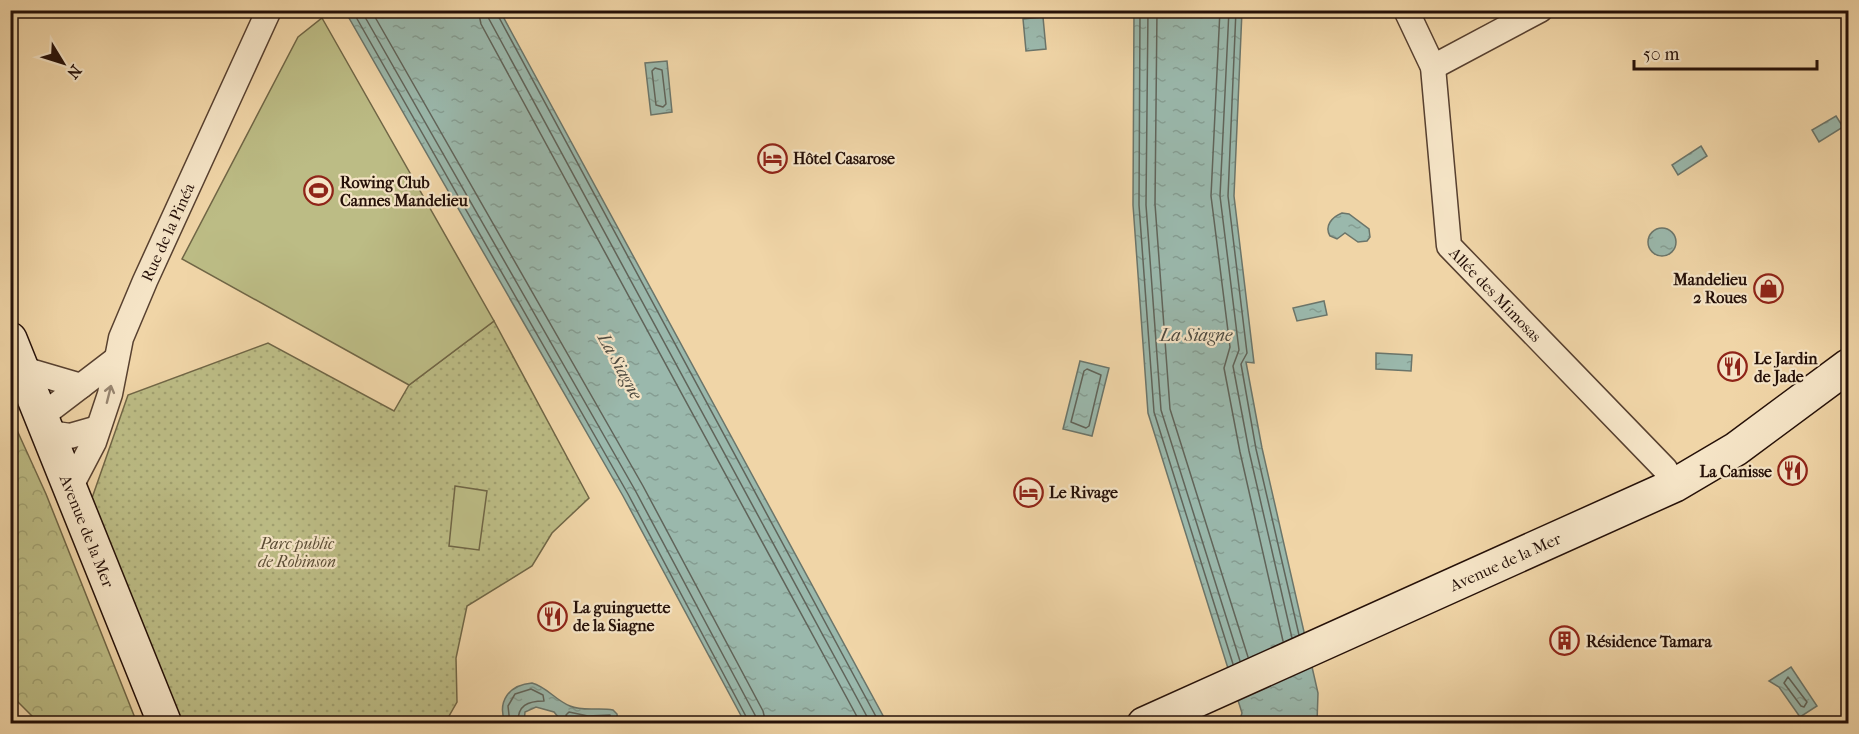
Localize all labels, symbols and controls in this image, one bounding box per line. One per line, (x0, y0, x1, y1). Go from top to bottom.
north arrow (33, 33, 93, 93)
scale bar (1634, 33, 1817, 71)
text: 50 m (1643, 44, 1680, 65)
text: N (63, 61, 86, 83)
hotel icon: Hôtel Casarose (756, 142, 788, 174)
place label: Hôtel Casarose (793, 149, 895, 168)
place label: Rowing Club Cannes Mandelieu (340, 173, 469, 210)
sports icon: Rowing Club Cannes Mandelieu (303, 175, 335, 207)
street label: Rue de la Pinéa (137, 180, 199, 284)
street label: Allée des Mimosas (1445, 243, 1546, 346)
place label: Mandelieu 2 Roues (1672, 270, 1748, 307)
shop icon: Mandelieu 2 Roues (1752, 272, 1784, 304)
water label: La Siagne (1158, 325, 1233, 346)
water label: La Siagne (592, 328, 647, 404)
place label: Le Jardin de Jade (1754, 349, 1818, 387)
restaurant icon: Le Jardin de Jade (1717, 351, 1749, 383)
one-way arrow (104, 385, 116, 404)
restaurant icon: La Canisse (1777, 455, 1809, 487)
place label: La Canisse (1700, 462, 1772, 481)
street label: Avenue de la Mer (55, 471, 118, 590)
hotel icon: Le Rivage (1012, 476, 1044, 508)
place label: Le Rivage (1049, 483, 1118, 503)
street label: Avenue de la Mer (1446, 529, 1564, 596)
park label: Parc public de Robinson (258, 534, 336, 571)
place label: La guinguette de la Siagne (573, 598, 671, 636)
restaurant icon: La guinguette de la Siagne (536, 600, 568, 632)
building icon: Résidence Tamara (1549, 625, 1581, 657)
place label: Résidence Tamara (1586, 632, 1712, 651)

